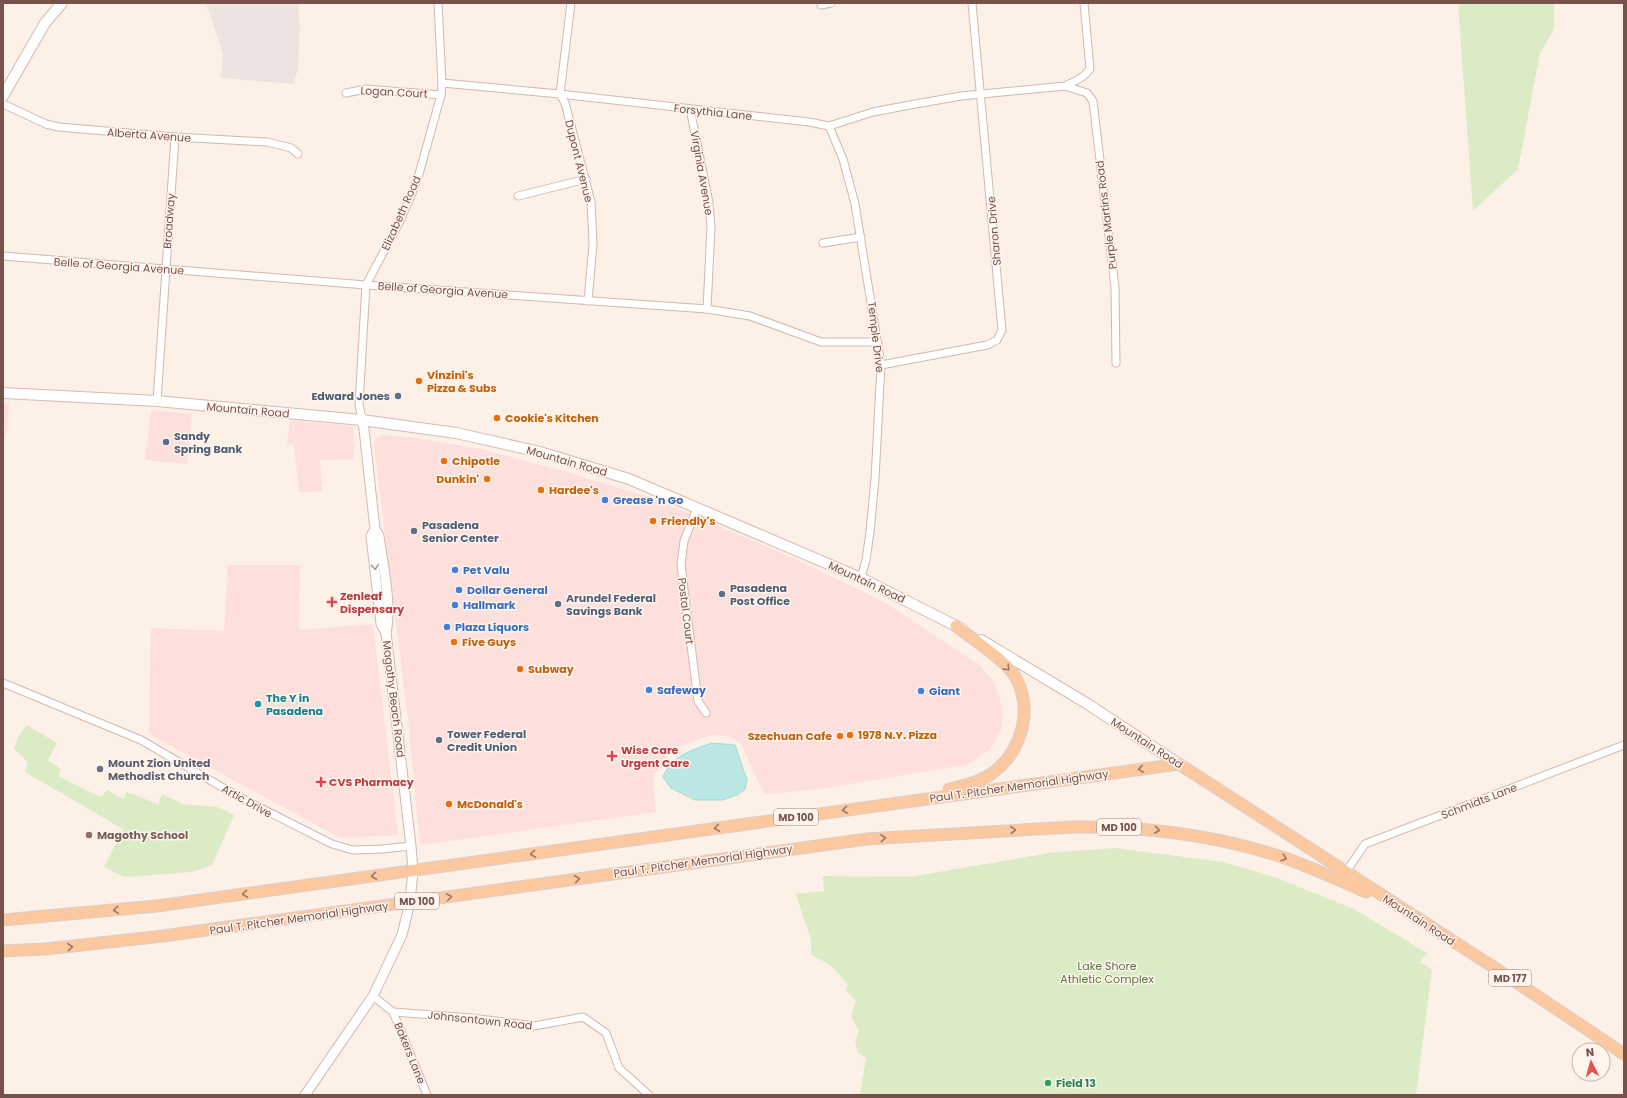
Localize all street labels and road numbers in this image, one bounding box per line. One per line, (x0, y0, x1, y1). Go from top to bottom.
street label: Logan Court (360, 82, 428, 102)
street label: Forsythia Lane (673, 100, 753, 124)
street label: Dupont Avenue (561, 118, 597, 204)
street label: Alberta Avenue (106, 124, 192, 146)
street label: Virginia Avenue (687, 129, 717, 217)
street label: Purple Martins Road (1091, 160, 1121, 270)
street label: Elizabeth Road (377, 173, 425, 253)
street label: Broadway (159, 192, 179, 249)
street label: Sharon Drive (983, 195, 1005, 266)
street label: Belle of Georgia Avenue (53, 253, 185, 279)
street label: Belle of Georgia Avenue (377, 277, 509, 303)
street label: Temple Drive (864, 301, 888, 374)
street label: Mountain Road (206, 398, 290, 422)
street label: Mountain Road (525, 442, 609, 480)
street label: Mountain Road (826, 557, 908, 607)
street label: Postal Court (674, 577, 698, 645)
street label: Magothy Beach Road (379, 640, 409, 758)
street label: Mountain Road (1108, 714, 1186, 772)
street label: Paul T. Pitcher Memorial Highway (929, 765, 1110, 806)
street label: Schmidts Lane (1439, 779, 1520, 823)
street label: Artic Drive (219, 781, 275, 822)
road number: MD 100 (774, 809, 818, 825)
road number: MD 100 (1097, 819, 1141, 835)
street label: Paul T. Pitcher Memorial Highway (613, 840, 794, 881)
street label: Mountain Road (1380, 891, 1458, 949)
road number: MD 100 (395, 893, 439, 909)
street label: Paul T. Pitcher Memorial Highway (209, 897, 390, 938)
road number: MD 177 (1489, 970, 1531, 986)
street label: Johnsontown Road (427, 1007, 533, 1033)
street label: Bakers Lane (390, 1020, 430, 1087)

